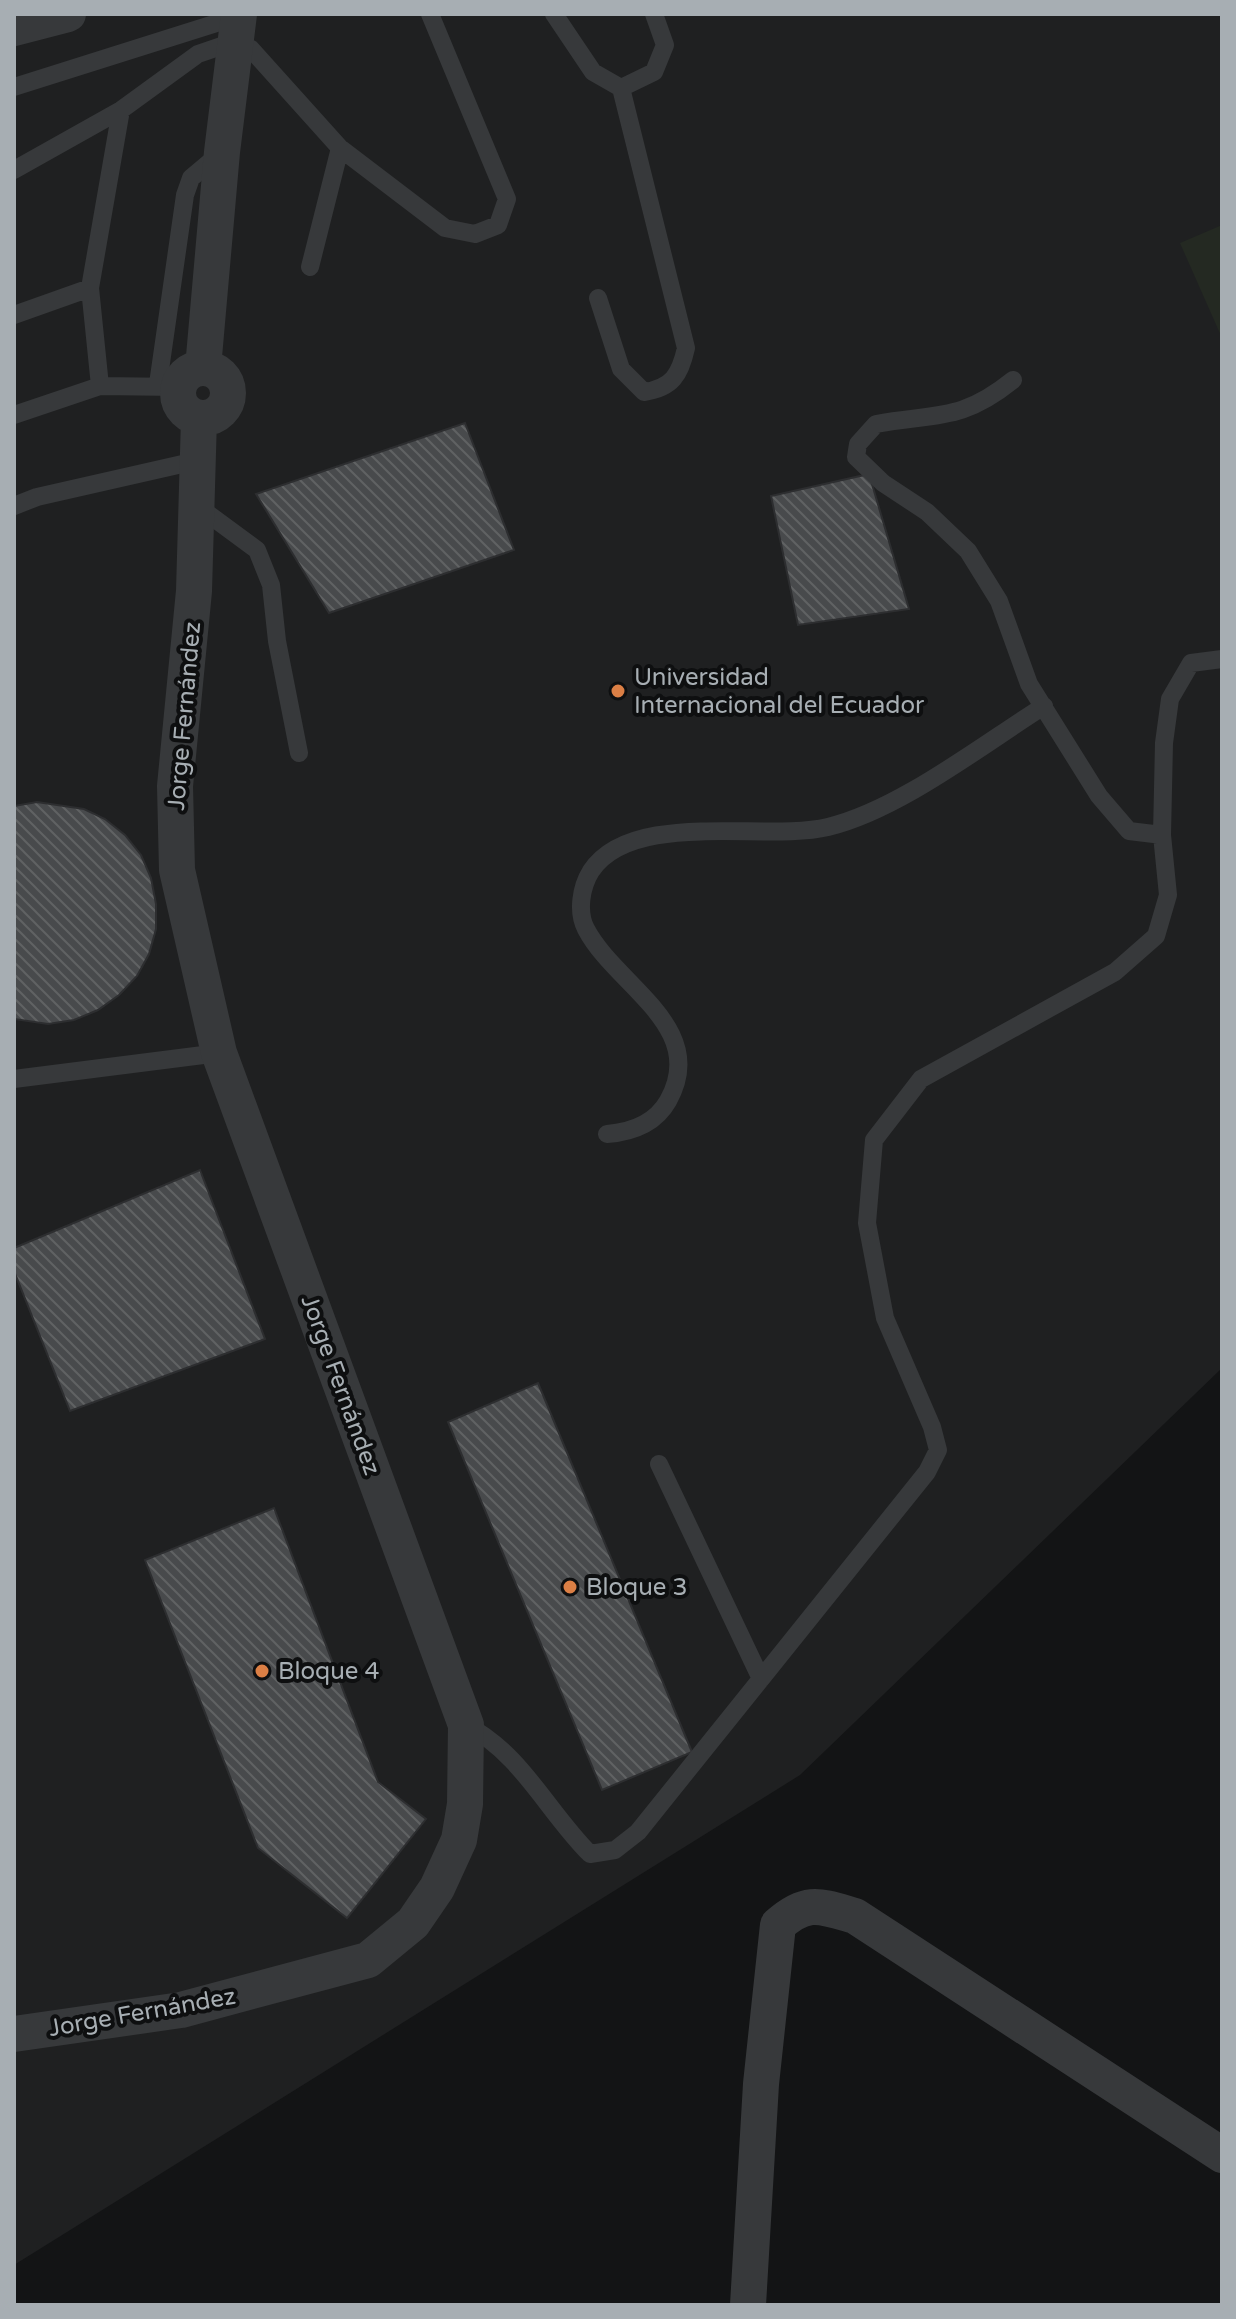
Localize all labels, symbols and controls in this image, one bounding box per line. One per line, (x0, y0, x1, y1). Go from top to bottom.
street label: Jorge Fernández (162, 620, 207, 812)
place label: Universidad Internacional del Ecuador (634, 663, 925, 720)
marker: Universidad Internacional del Ecuador (609, 682, 627, 700)
street label: Jorge Fernández (295, 1291, 387, 1479)
place label: Bloque 3 (586, 1573, 688, 1602)
marker: Bloque 3 (561, 1578, 579, 1596)
place label: Bloque 4 (278, 1657, 380, 1686)
marker: Bloque 4 (253, 1662, 271, 1680)
street label: Jorge Fernández (46, 1982, 238, 2043)

